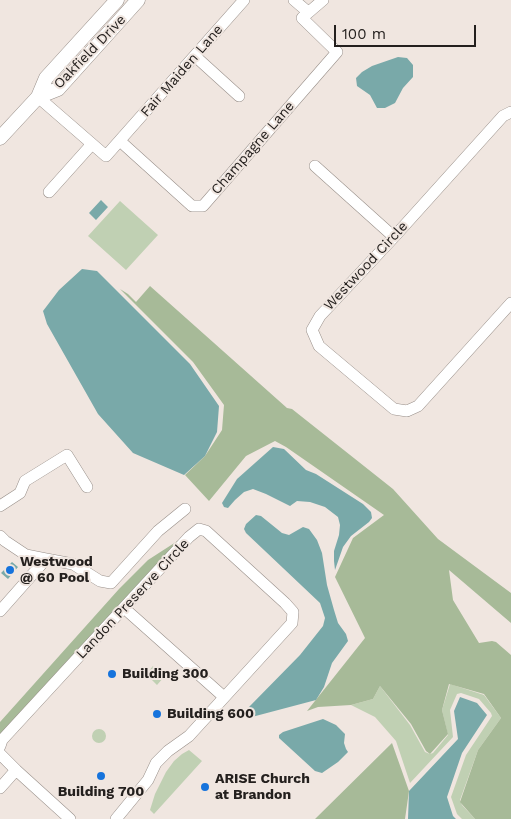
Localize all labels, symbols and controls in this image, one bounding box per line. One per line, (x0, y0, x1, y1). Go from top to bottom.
street label: Oakfield Drive (51, 12, 129, 92)
scale bar (336, 15, 478, 47)
street label: Fair Maiden Lane (137, 21, 227, 121)
text: 100 m (342, 25, 386, 43)
street label: Champagne Lane (208, 98, 298, 198)
street label: Westwood Circle (321, 218, 411, 314)
street label: Landon Preserve Circle (73, 535, 193, 663)
place label: Westwood @ 60 Pool (20, 554, 93, 586)
marker: Westwood @ 60 Pool (4, 564, 16, 576)
place label: Building 300 (122, 666, 209, 682)
marker: Building 300 (106, 668, 118, 680)
place label: Building 600 (167, 706, 254, 722)
marker: Building 600 (151, 708, 163, 720)
marker: Building 700 (95, 770, 107, 782)
place label: ARISE Church at Brandon (215, 771, 310, 804)
marker: ARISE Church at Brandon (199, 781, 211, 793)
place label: Building 700 (58, 784, 144, 800)

